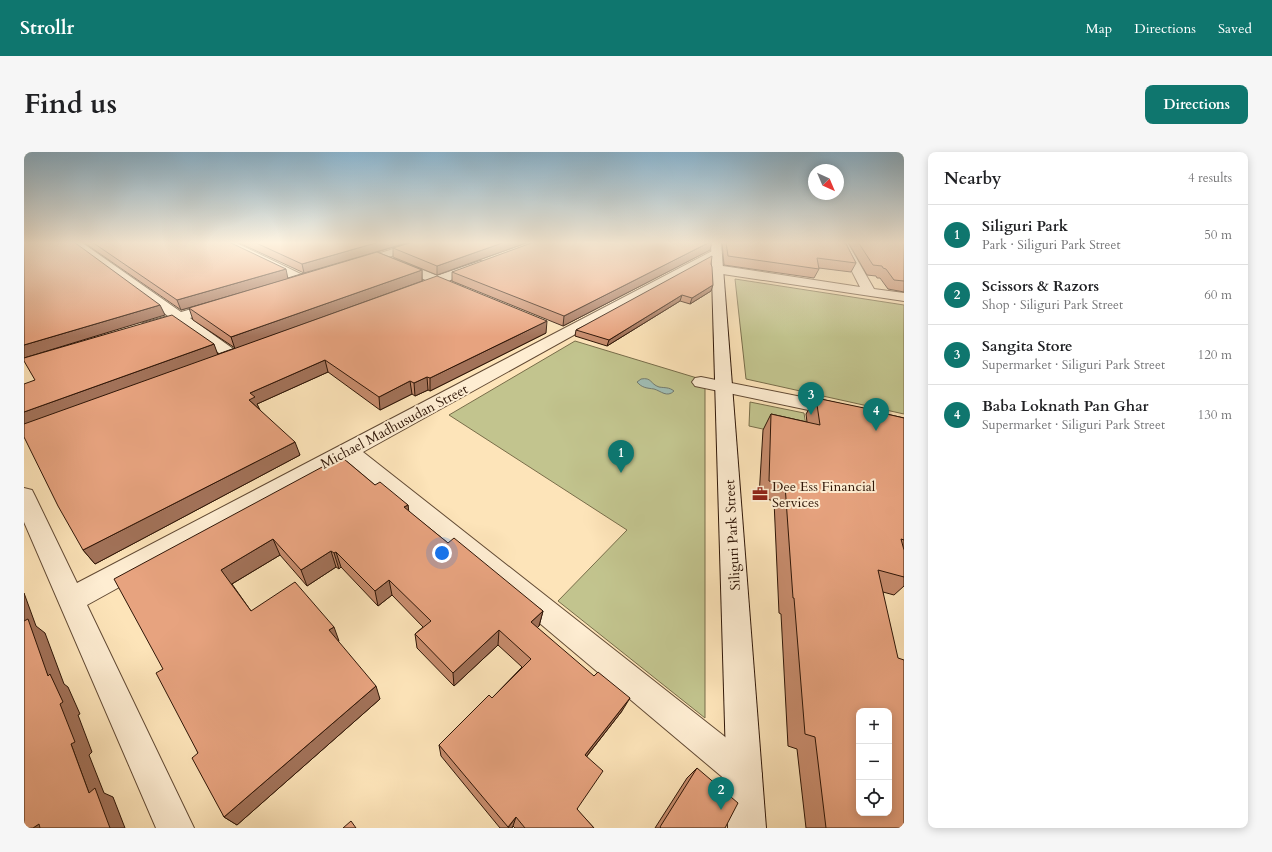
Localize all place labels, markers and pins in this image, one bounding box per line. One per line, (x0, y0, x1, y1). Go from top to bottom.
pin: 3 (798, 382, 824, 415)
pin: 4 (863, 398, 889, 431)
pin: 1 (608, 440, 634, 473)
place label: Dee Ess Financial Services (772, 477, 876, 512)
office icon: Dee Ess Financial Services (751, 485, 769, 503)
pin: 2 (708, 777, 734, 810)

